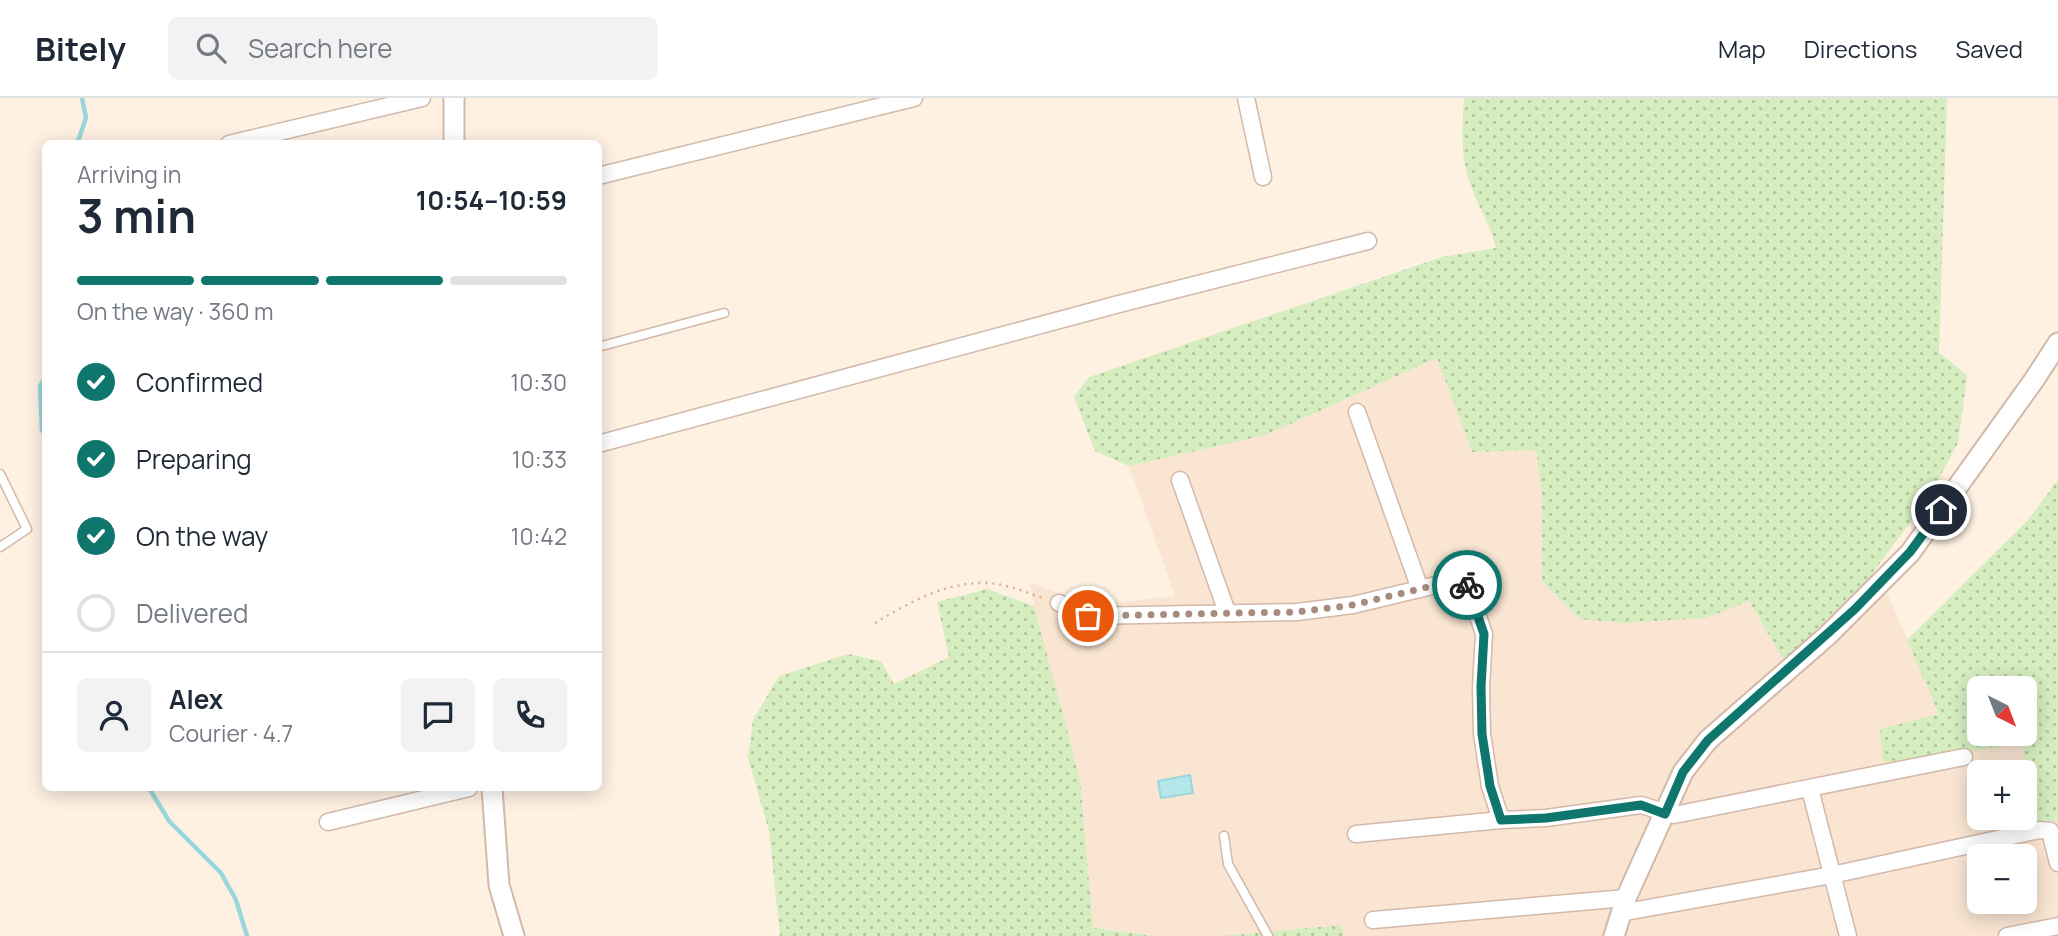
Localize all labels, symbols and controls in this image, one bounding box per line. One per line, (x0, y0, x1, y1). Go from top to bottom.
search box (168, 17, 658, 80)
text: Bitely (35, 26, 126, 71)
icon: search (192, 29, 230, 67)
text: Search here (248, 30, 393, 66)
text: Map (1718, 32, 1766, 65)
text: Directions (1804, 32, 1917, 65)
text: Saved (1955, 32, 2023, 65)
text: Arriving in (77, 158, 182, 190)
text: 10:54–10:59 (416, 182, 567, 218)
text: 3 min (77, 184, 196, 247)
text: On the way · 360 m (77, 295, 274, 327)
icon: check (77, 363, 115, 401)
text: Confirmed (136, 364, 263, 400)
text: 10:30 (510, 366, 567, 398)
icon: check (77, 440, 115, 478)
text: Preparing (136, 441, 252, 477)
text: 10:33 (512, 443, 567, 475)
pin (1911, 480, 1971, 540)
icon: home (1922, 491, 1960, 529)
icon: check (77, 517, 115, 555)
text: On the way (136, 518, 268, 554)
text: 10:42 (510, 520, 567, 552)
courier (1432, 550, 1502, 620)
icon: bike (1448, 566, 1486, 604)
pin (1058, 586, 1118, 646)
text: Delivered (136, 595, 248, 631)
icon: bag (1069, 597, 1107, 635)
north arrow (1967, 676, 2037, 746)
map controls (1967, 676, 2037, 914)
button: person (77, 678, 151, 752)
button: chat (401, 678, 475, 752)
button: phone (493, 678, 567, 752)
text: Alex (169, 681, 223, 717)
text: Courier · 4.7 (169, 717, 293, 749)
button: + (1967, 760, 2037, 830)
button: − (1967, 844, 2037, 914)

